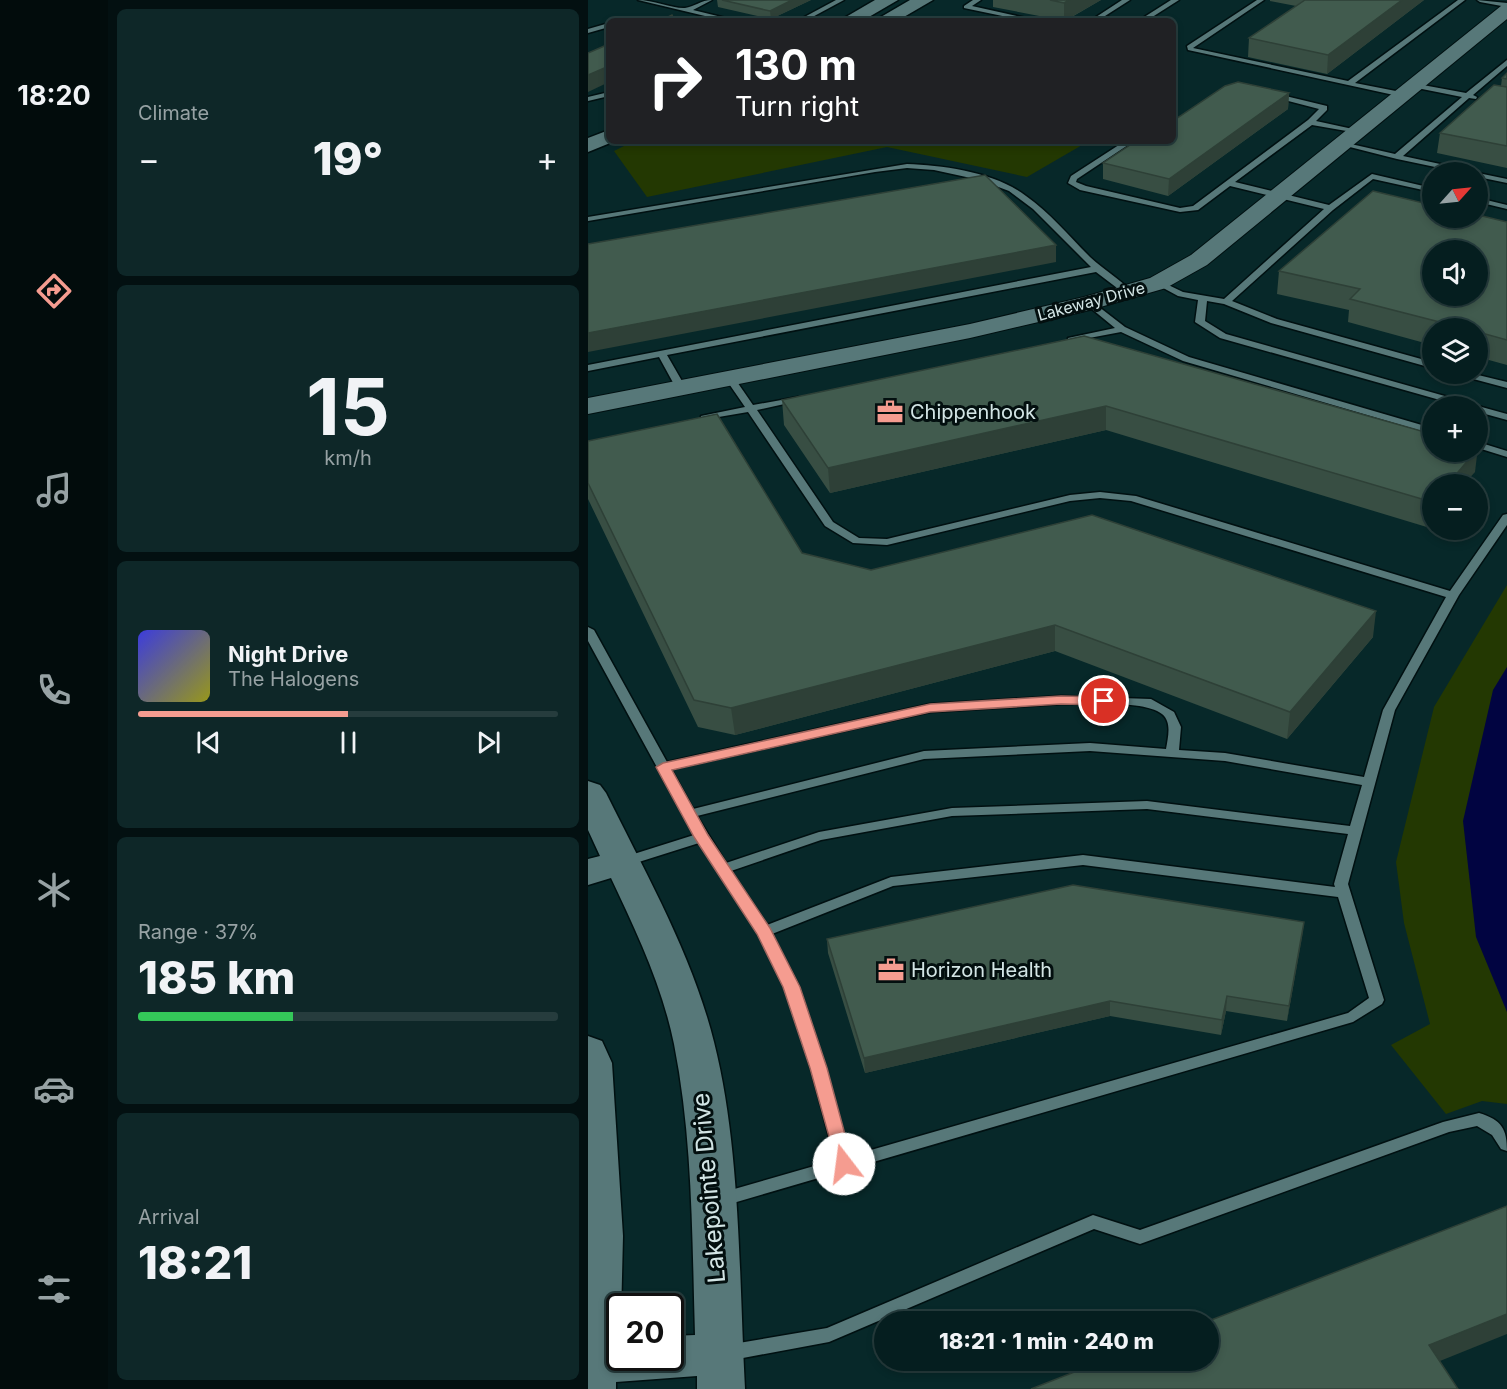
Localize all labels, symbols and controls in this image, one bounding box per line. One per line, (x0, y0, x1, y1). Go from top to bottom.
text: 130 m (735, 39, 857, 90)
icon: right (636, 42, 714, 120)
text: 18:20 (17, 79, 91, 112)
text: Turn right (735, 90, 859, 123)
text: Climate (138, 101, 209, 125)
text: 19° (313, 131, 383, 186)
text: − (138, 139, 160, 179)
text: + (536, 139, 558, 179)
north arrow (1422, 162, 1488, 228)
map controls (1422, 162, 1488, 540)
button: sound (1422, 240, 1488, 306)
icon: directions (33, 270, 75, 312)
street label: Lakeway Drive (1035, 277, 1147, 325)
button: layers (1422, 318, 1488, 384)
text: 15 (306, 359, 390, 454)
button: + (1422, 396, 1488, 462)
office icon: Chippenhook (875, 397, 905, 427)
place label: Chippenhook (910, 400, 1036, 424)
text: km/h (324, 446, 372, 470)
icon: music (33, 469, 75, 511)
button: − (1422, 474, 1488, 540)
text: Night Drive (228, 641, 348, 667)
text: The Halogens (228, 667, 359, 691)
icon: phone (33, 669, 75, 711)
pin (1078, 675, 1129, 726)
icon: arrive (1087, 684, 1120, 717)
icon: previous (192, 726, 225, 759)
icon: pause (332, 726, 365, 759)
icon: next (472, 726, 505, 759)
icon: climate (33, 869, 75, 911)
text: Range · 37% (138, 920, 258, 944)
text: 185 km (138, 950, 295, 1005)
office icon: Horizon Health (876, 955, 906, 985)
place label: Horizon Health (911, 958, 1052, 982)
icon: car (33, 1068, 75, 1110)
street label: Lakepointe Drive (686, 1092, 731, 1284)
position arrow (812, 1132, 876, 1196)
text: Arrival (138, 1205, 200, 1229)
text: 18:21 (138, 1235, 252, 1290)
icon: filters (33, 1268, 75, 1310)
speed limit sign: 20 (606, 1293, 684, 1371)
text: 18:21 · 1 min · 240 m (939, 1328, 1154, 1354)

